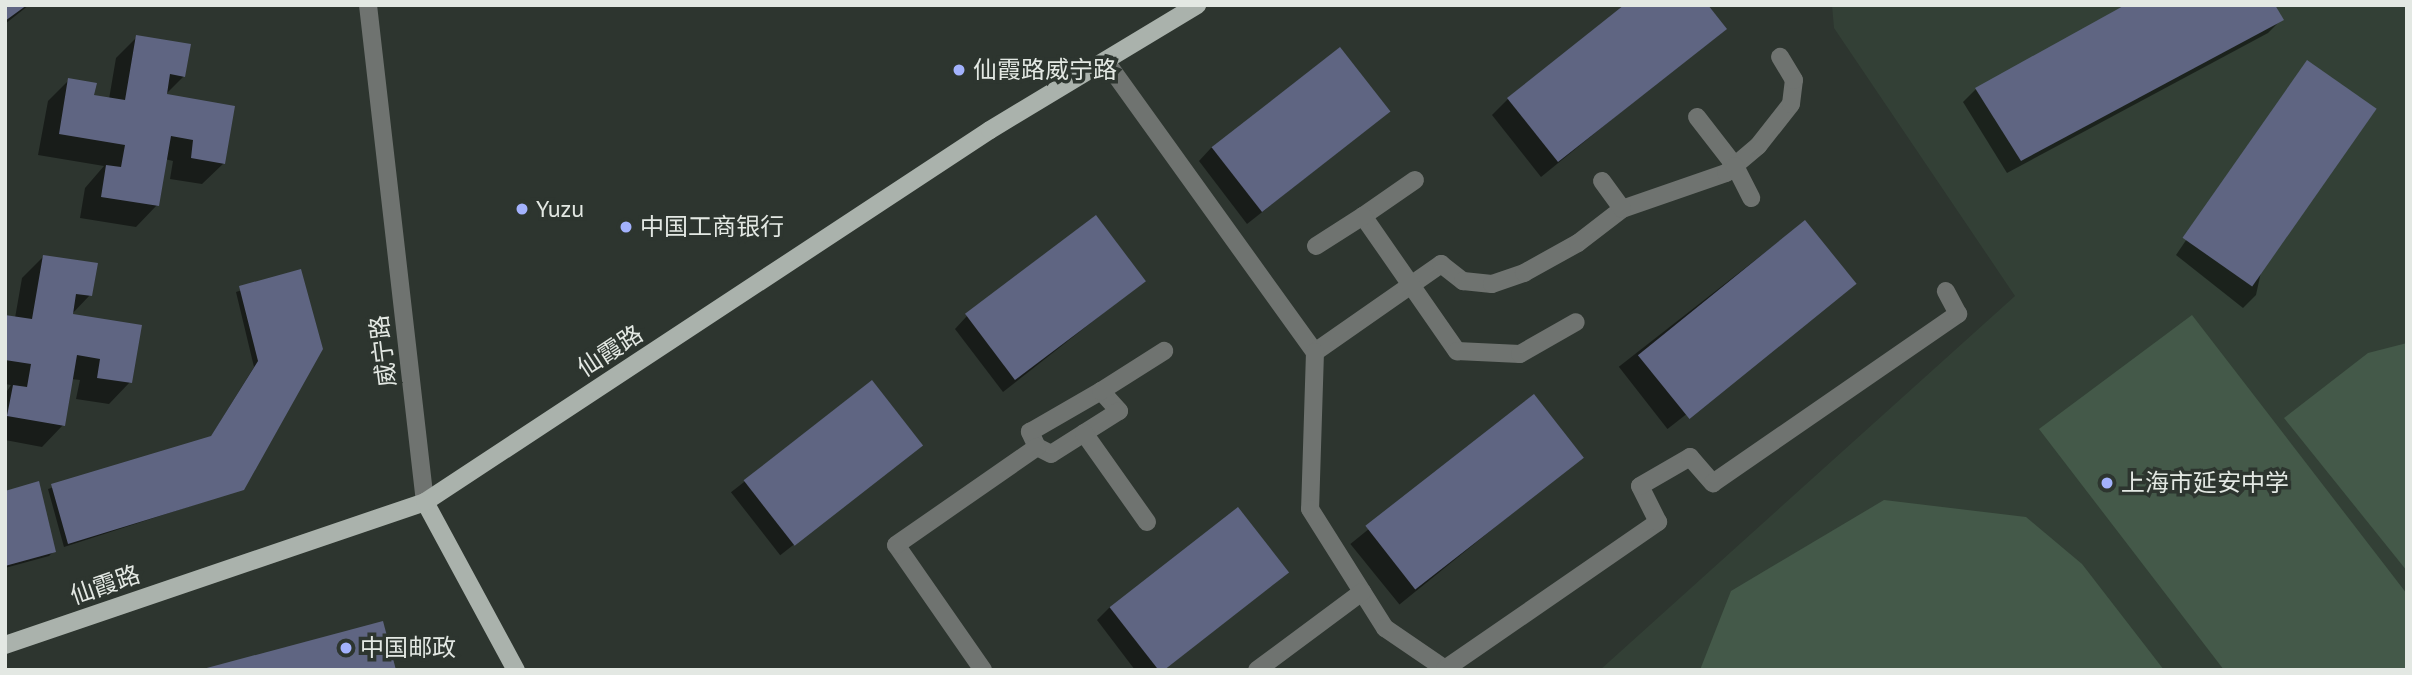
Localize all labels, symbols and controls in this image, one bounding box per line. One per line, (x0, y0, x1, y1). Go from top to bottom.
place label: 仙霞路威宁路 (973, 56, 1117, 84)
marker: 仙霞路威宁路 (951, 62, 967, 78)
place label: Yuzu (536, 195, 584, 223)
marker: Yuzu (514, 201, 530, 217)
place label: 中国工商银行 (640, 213, 784, 241)
marker: 中国工商银行 (618, 219, 634, 235)
street label: 威宁路 (364, 314, 402, 388)
street label: 仙霞路 (572, 319, 648, 383)
place label: 上海市延安中学 (2121, 469, 2289, 497)
marker: 上海市延安中学 (2099, 475, 2115, 491)
street label: 仙霞路 (66, 560, 144, 610)
place label: 中国邮政 (360, 634, 456, 662)
marker: 中国邮政 (338, 640, 354, 656)

